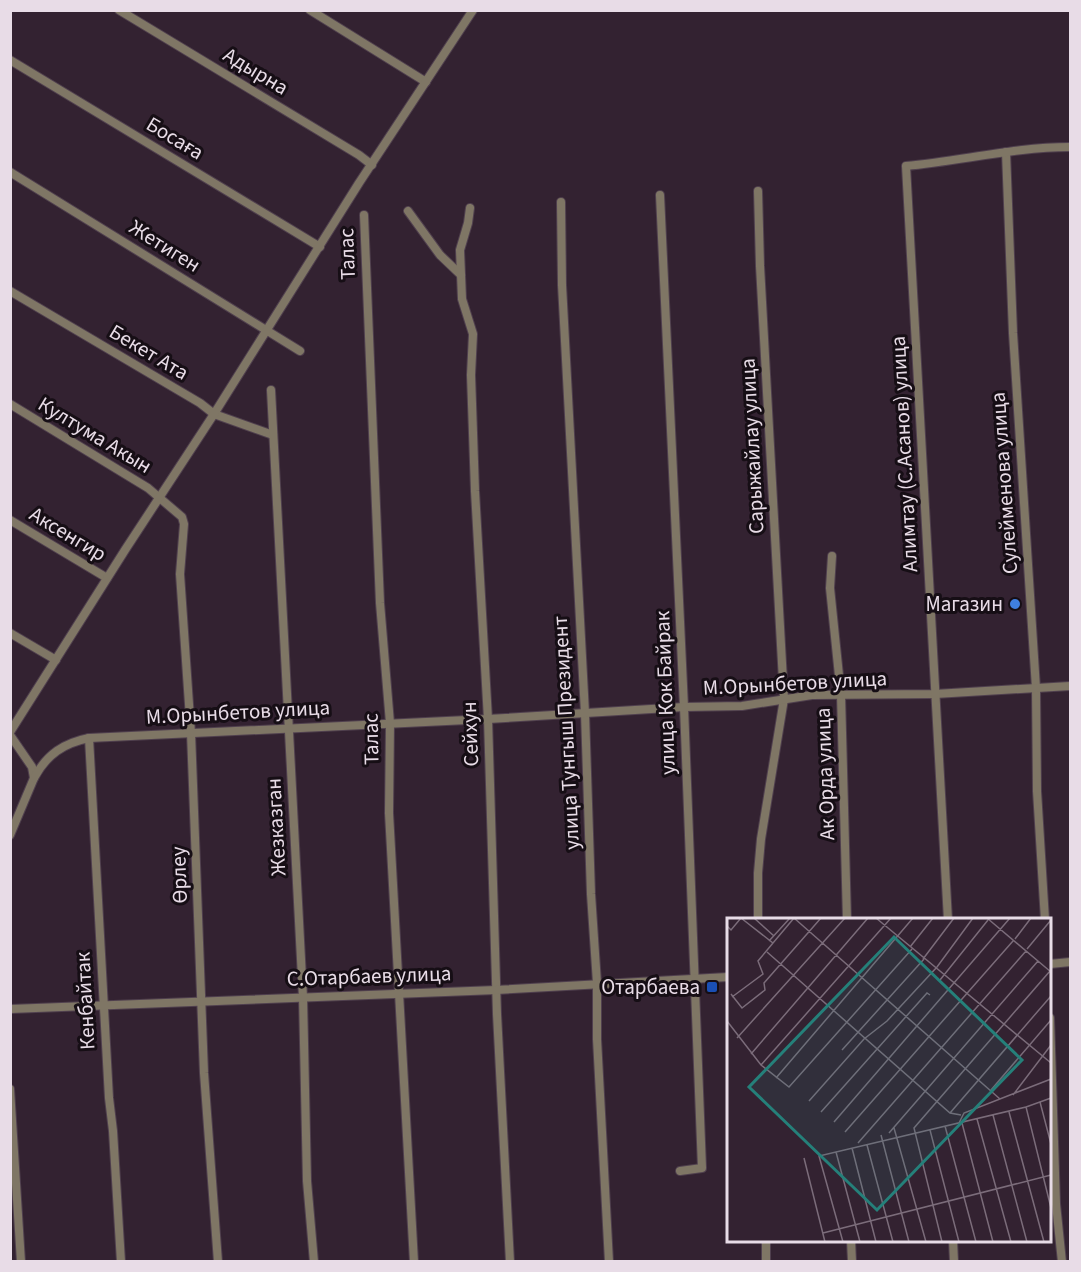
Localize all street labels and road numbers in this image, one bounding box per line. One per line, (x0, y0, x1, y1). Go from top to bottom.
street label: Адырна (218, 40, 294, 102)
street label: Босаға (141, 109, 209, 167)
street label: Жетиген (124, 212, 206, 280)
street label: Талас (331, 227, 363, 280)
street label: Бекет Ата (104, 317, 194, 387)
street label: Алимтау (С.Асанов) улица (883, 335, 925, 573)
street label: Сарыжайлау улица (732, 357, 772, 535)
street label: Култума Акын (32, 389, 158, 481)
street label: Сулейменова улица (983, 391, 1025, 575)
street label: Аксенгир (24, 499, 112, 569)
street label: улица Кок Байрак (647, 610, 683, 776)
street label: улица Тунгыш Президент (545, 615, 587, 851)
street label: М.Орынбетов улица (702, 663, 888, 703)
street label: М.Орынбетов улица (145, 692, 331, 732)
street label: Сейхун (454, 701, 486, 767)
street label: Ак Орда улица (808, 707, 842, 841)
street label: Талас (356, 713, 386, 765)
street label: Жезказган (258, 777, 294, 877)
street label: Өрлеу (163, 846, 195, 904)
street label: Кенбайтак (67, 951, 103, 1051)
street label: С.Отарбаев улица (286, 958, 452, 994)

